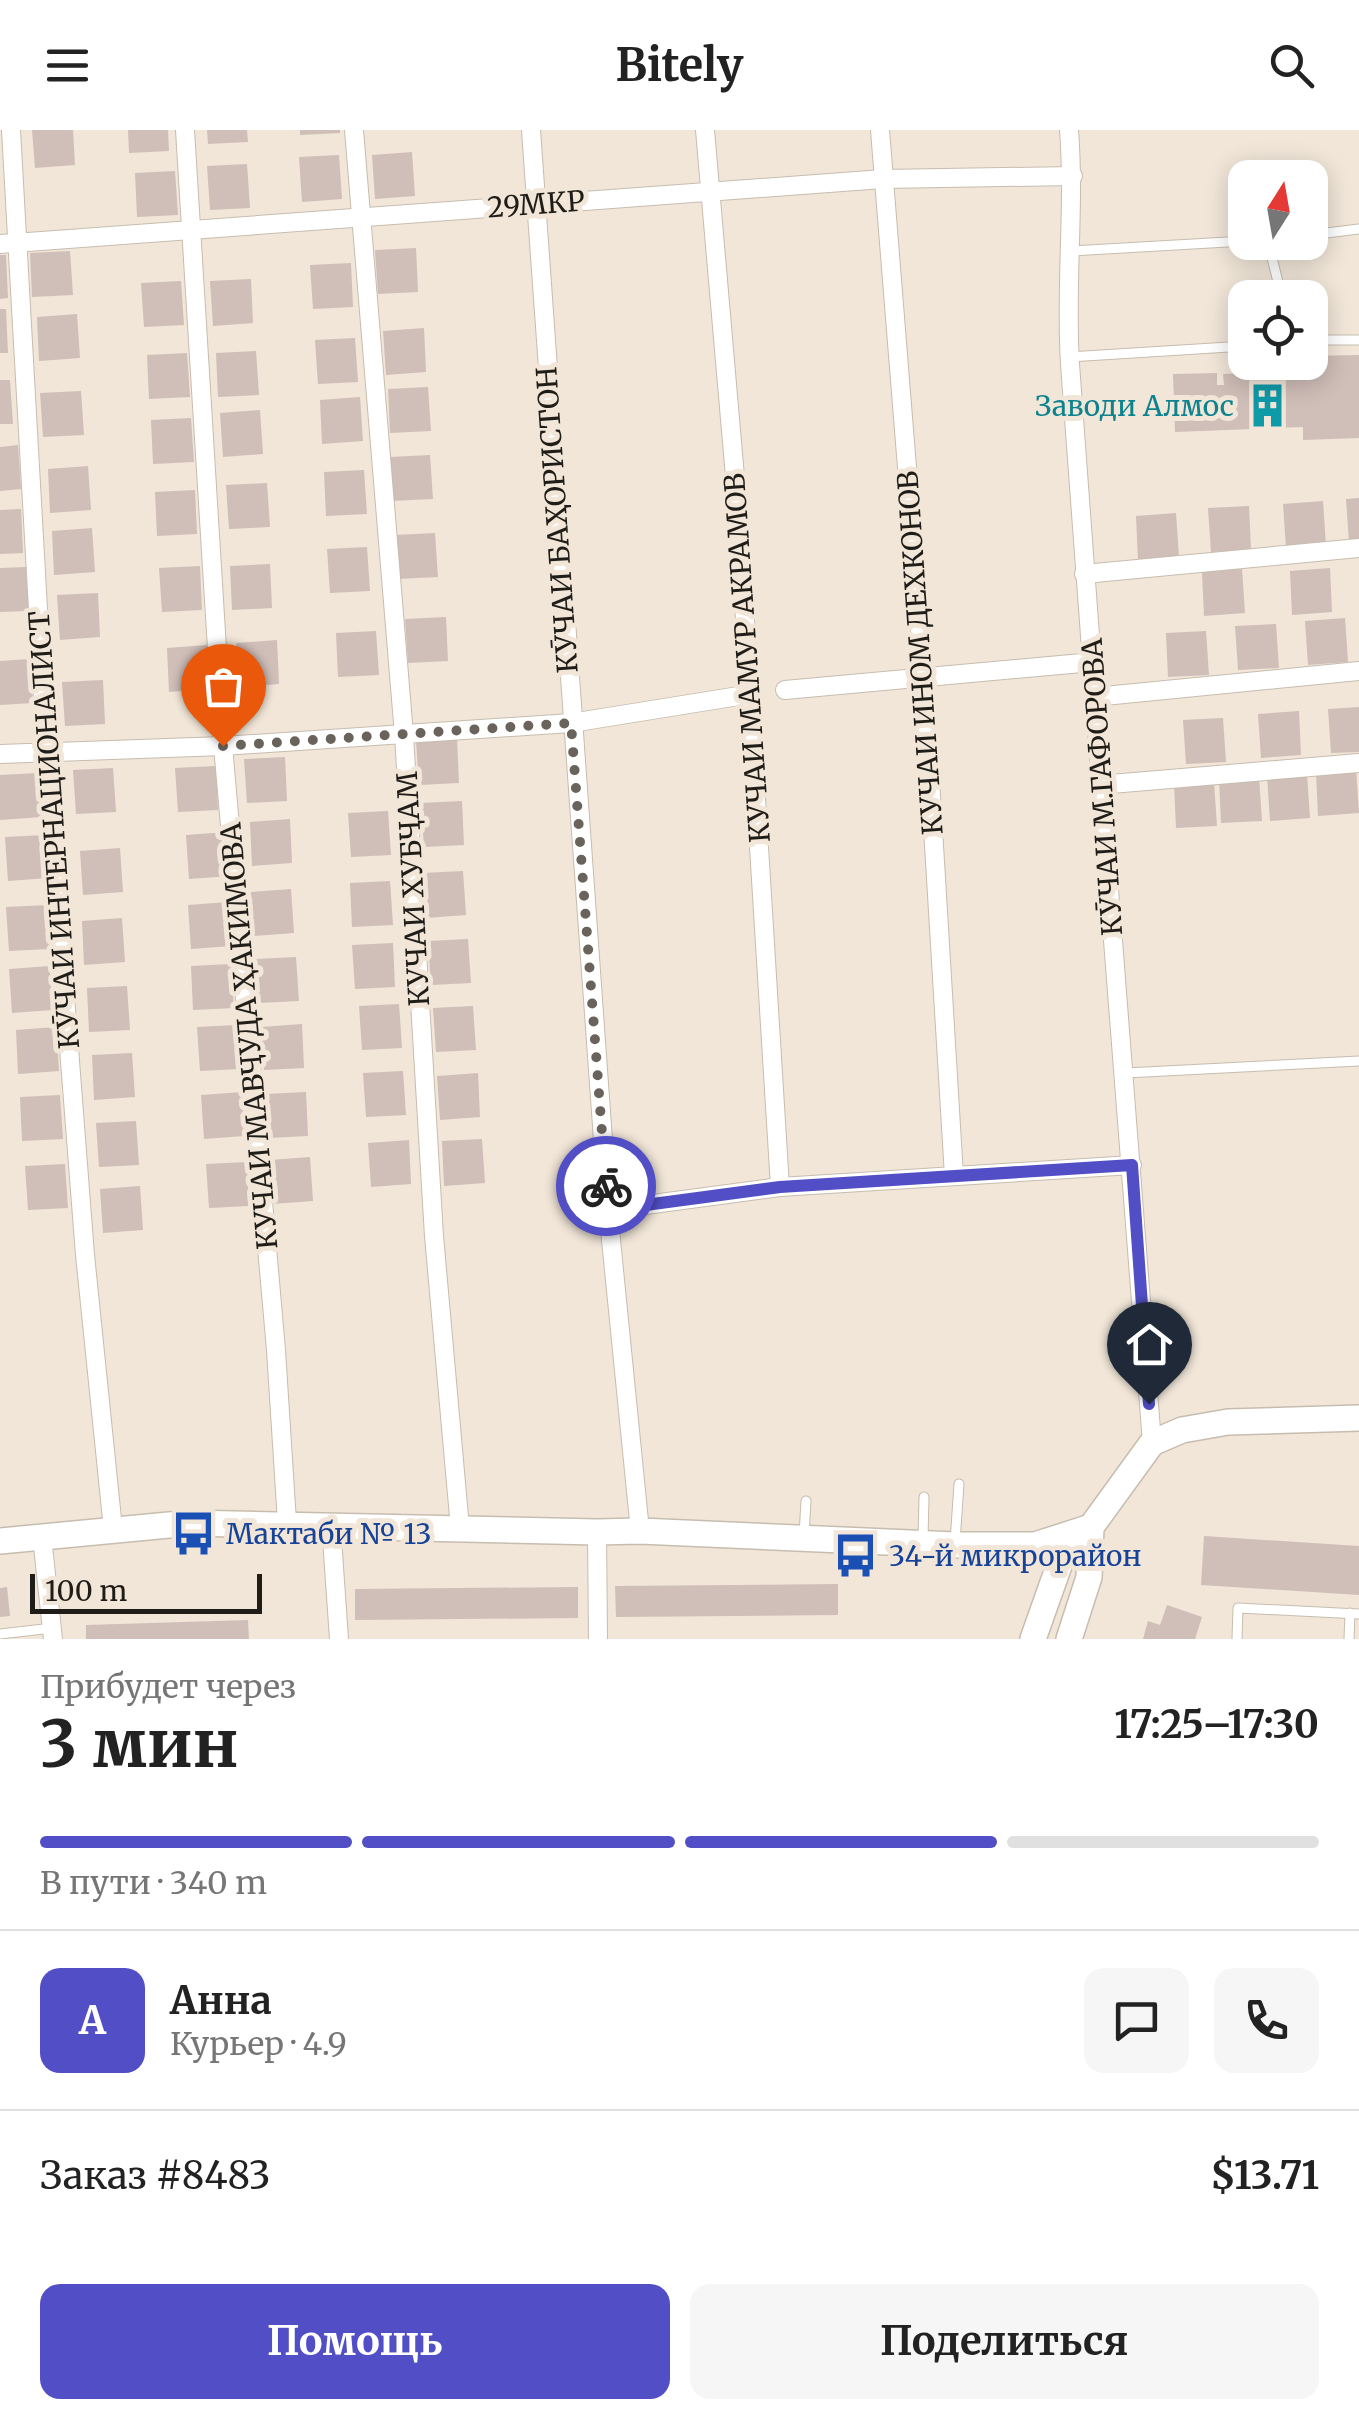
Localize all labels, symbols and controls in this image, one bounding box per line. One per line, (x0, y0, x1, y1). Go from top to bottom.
text: Bitely (616, 37, 743, 93)
icon: menu (40, 38, 95, 93)
icon: search (1264, 38, 1319, 93)
north arrow (1228, 160, 1328, 260)
map controls (1228, 160, 1328, 380)
street label: 29МКР (486, 183, 586, 225)
button: locate (1228, 280, 1328, 380)
street label: КӮЧАИ БАҲОРИСТОН (528, 366, 586, 674)
building icon: Заводи Алмос (1243, 382, 1291, 430)
place label: Заводи Алмос (1035, 388, 1234, 424)
street label: КУЧАИ ИНОМ ДЕХКОНОВ (889, 470, 951, 836)
street label: КУЧАИ МАМУР АКРАМОВ (716, 472, 778, 844)
street label: КӮЧАИ ИНТЕРНАЦИОНАЛИСТ (21, 610, 87, 1050)
street label: КӮЧАИ М.ГАФОРОВА (1074, 637, 1130, 937)
pin (181, 644, 266, 747)
icon: bag (196, 659, 251, 714)
street label: КУЧАИ ХУБҶАМ (389, 770, 437, 1007)
street label: КУЧАИ МАВҶУДА ҲАКИМОВА (212, 821, 286, 1251)
courier (556, 1136, 656, 1236)
icon: bike (579, 1159, 634, 1214)
pin (1107, 1302, 1192, 1405)
icon: home (1122, 1317, 1177, 1372)
bus stop icon: Мактаби № 13 (169, 1510, 217, 1558)
place label: Мактаби № 13 (226, 1516, 431, 1552)
bus stop icon: 34-й микрорайон (832, 1532, 880, 1580)
place label: 34-й микрорайон (889, 1538, 1141, 1574)
scale bar (30, 1569, 262, 1614)
text: 100 m (45, 1573, 127, 1609)
text: Прибудет через (40, 1667, 296, 1707)
text: 17:25–17:30 (1114, 1701, 1319, 1748)
text: 3 мин (40, 1703, 239, 1785)
text: В пути · 340 m (40, 1863, 267, 1903)
button: chat (1084, 1968, 1189, 2073)
button: phone (1214, 1968, 1319, 2073)
text: Анна (170, 1977, 272, 2024)
text: А (79, 1997, 106, 2044)
text: Курьер · 4.9 (170, 2024, 347, 2064)
text: Заказ #8483 (40, 2152, 271, 2199)
text: $13.71 (1210, 2152, 1319, 2199)
button: Помощь (40, 2284, 670, 2399)
button: Поделиться (690, 2284, 1319, 2399)

